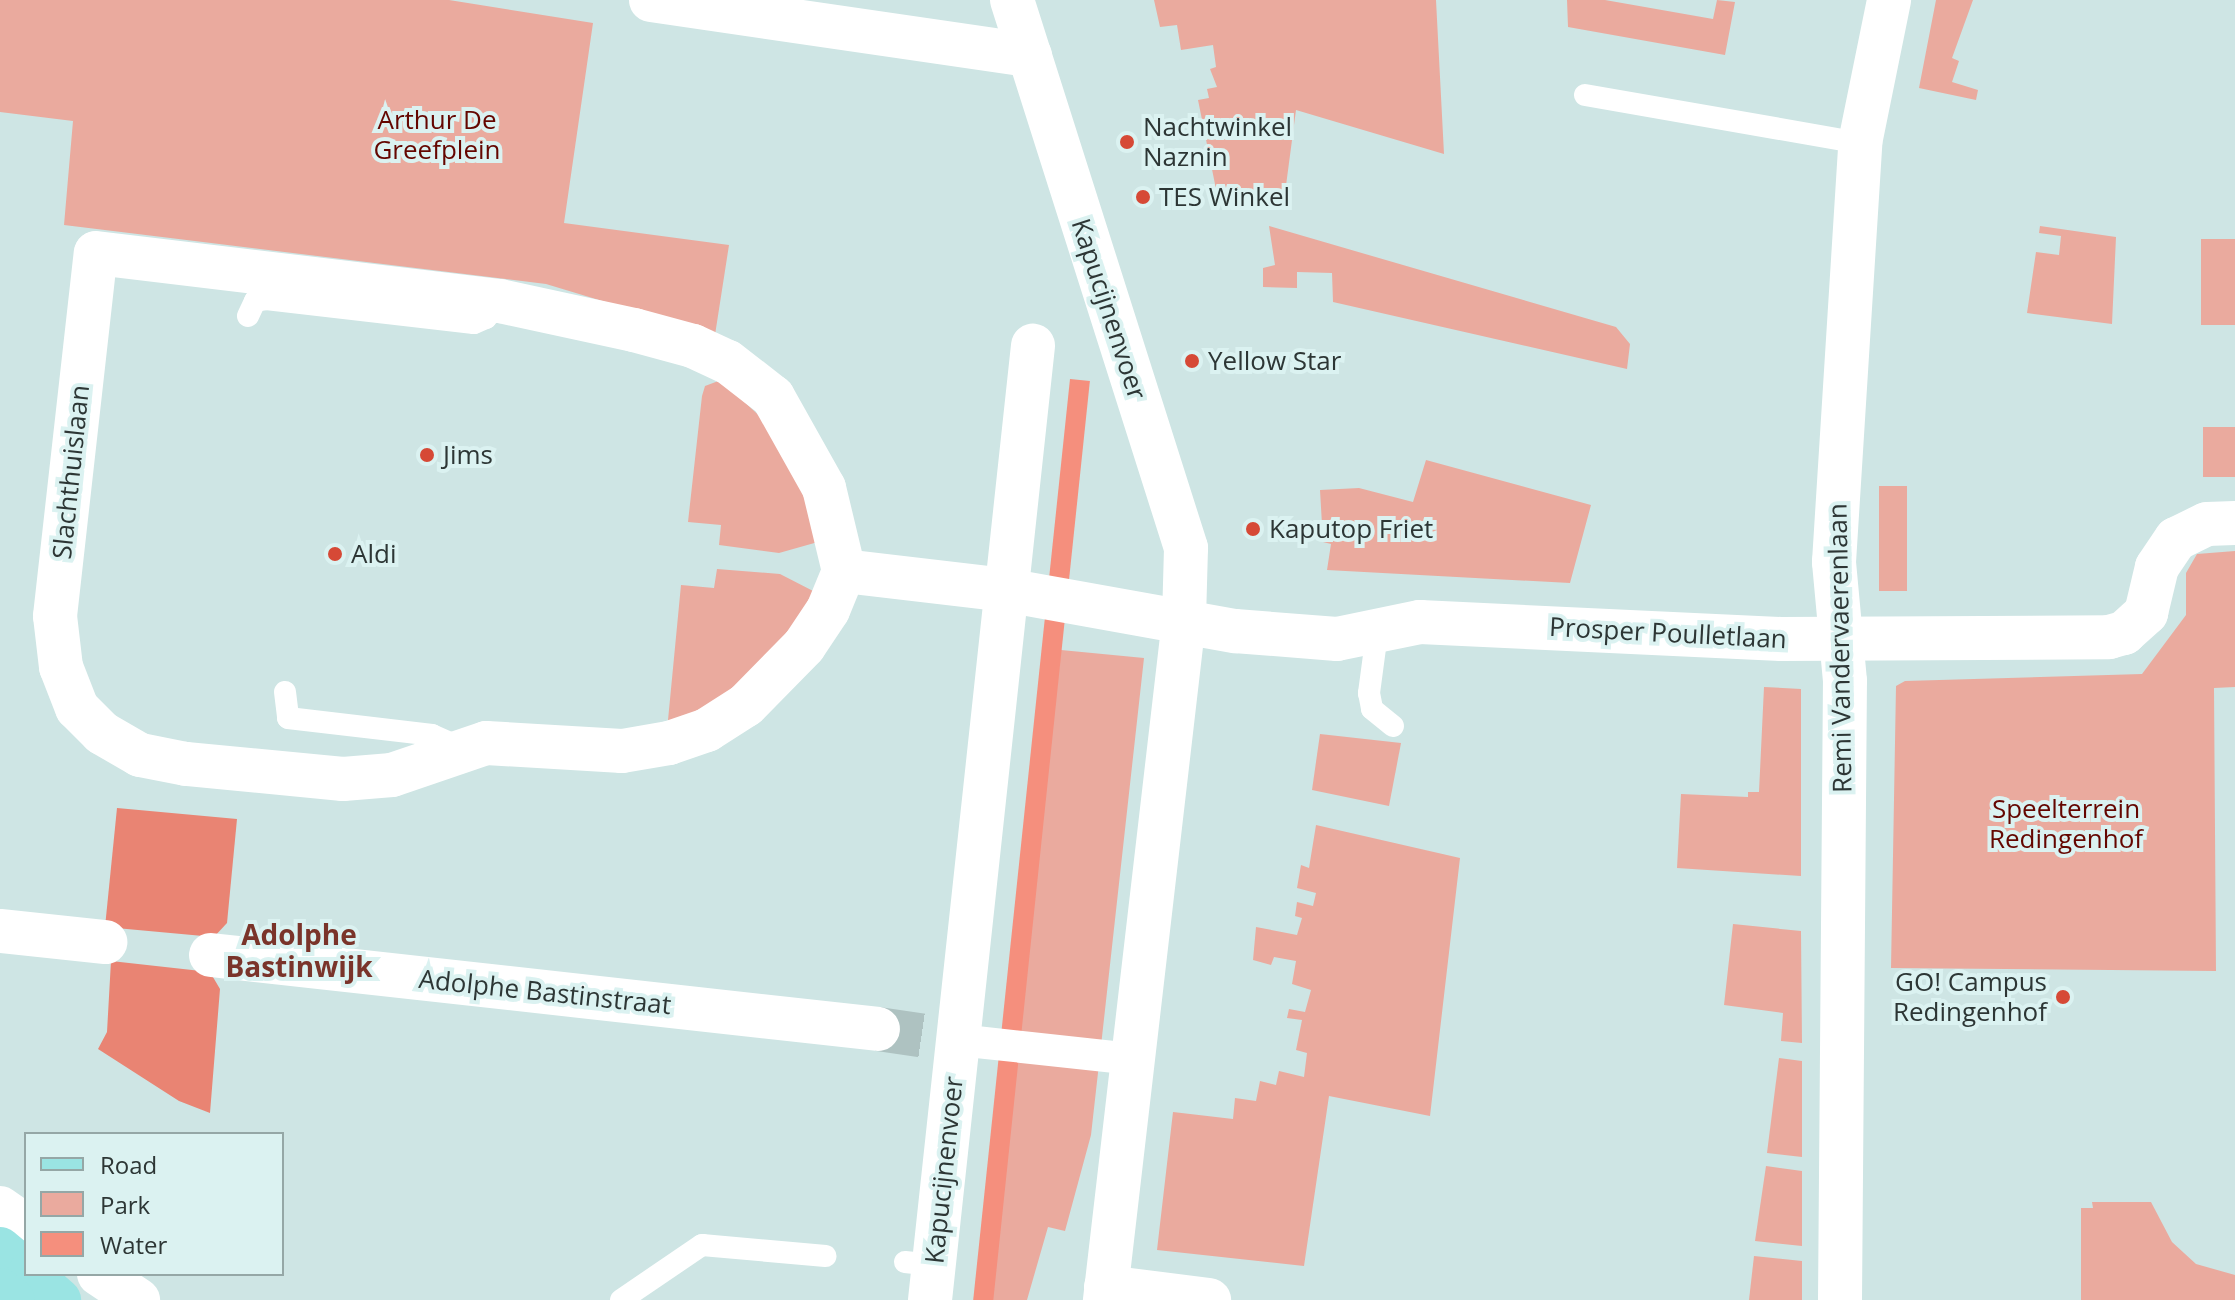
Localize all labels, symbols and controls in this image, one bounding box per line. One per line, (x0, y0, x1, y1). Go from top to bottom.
park label: Arthur De Greefplein (373, 104, 501, 166)
place label: Nachtwinkel Naznin (1143, 111, 1292, 172)
marker: Nachtwinkel Naznin (1118, 133, 1136, 151)
place label: TES Winkel (1159, 181, 1290, 213)
marker: TES Winkel (1134, 188, 1152, 206)
street label: Kapucijnenvoer (1065, 215, 1153, 403)
place label: Yellow Star (1208, 345, 1341, 377)
marker: Yellow Star (1183, 352, 1201, 370)
street label: Slachthuislaan (46, 383, 96, 561)
place label: Jims (443, 439, 493, 471)
marker: Jims (418, 446, 436, 464)
street label: Remi Vandervaerenlaan (1822, 503, 1858, 793)
place label: Kaputop Friet (1269, 513, 1433, 545)
marker: Kaputop Friet (1244, 520, 1262, 538)
place label: Aldi (351, 538, 396, 570)
marker: Aldi (326, 545, 344, 563)
street label: Prosper Poulletlaan (1548, 611, 1788, 655)
park label: Speelterrein Redingenhof (1989, 793, 2143, 854)
district label: Adolphe Bastinwijk (225, 917, 373, 983)
street label: Adolphe Bastinstraat (417, 963, 673, 1021)
place label: GO! Campus Redingenhof (1893, 966, 2047, 1028)
marker: GO! Campus Redingenhof (2054, 988, 2072, 1006)
street label: Kapucijnenvoer (919, 1075, 969, 1265)
legend (24, 1132, 284, 1276)
text: Road (100, 1148, 157, 1181)
text: Park (100, 1188, 150, 1221)
text: Water (100, 1228, 167, 1261)

